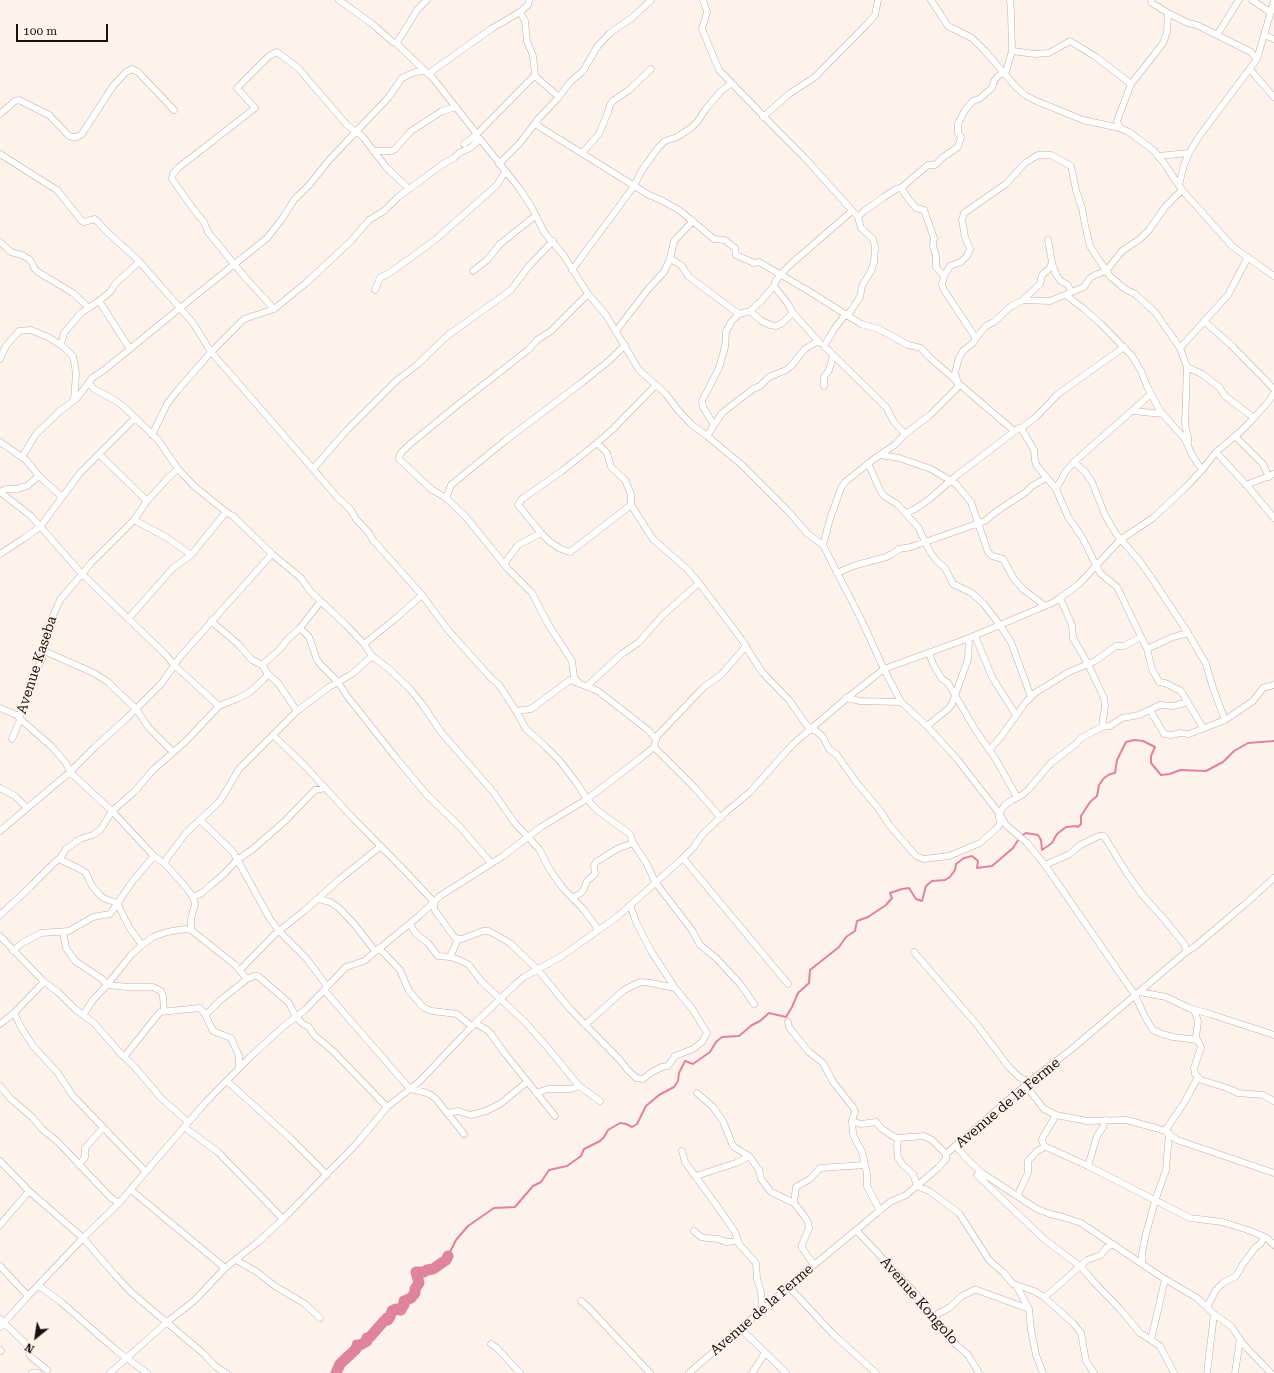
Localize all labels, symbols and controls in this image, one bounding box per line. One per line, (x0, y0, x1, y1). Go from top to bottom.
scale bar (18, 16, 110, 42)
text: 100 m (23, 24, 57, 38)
street label: Avenue Kaseba (13, 614, 61, 716)
street label: Avenue de la Ferme (952, 1054, 1064, 1152)
street label: Avenue Kongolo (876, 1254, 962, 1348)
street label: Avenue de la Ferme (707, 1261, 817, 1359)
north arrow (16, 1317, 56, 1357)
text: N (23, 1340, 37, 1356)

